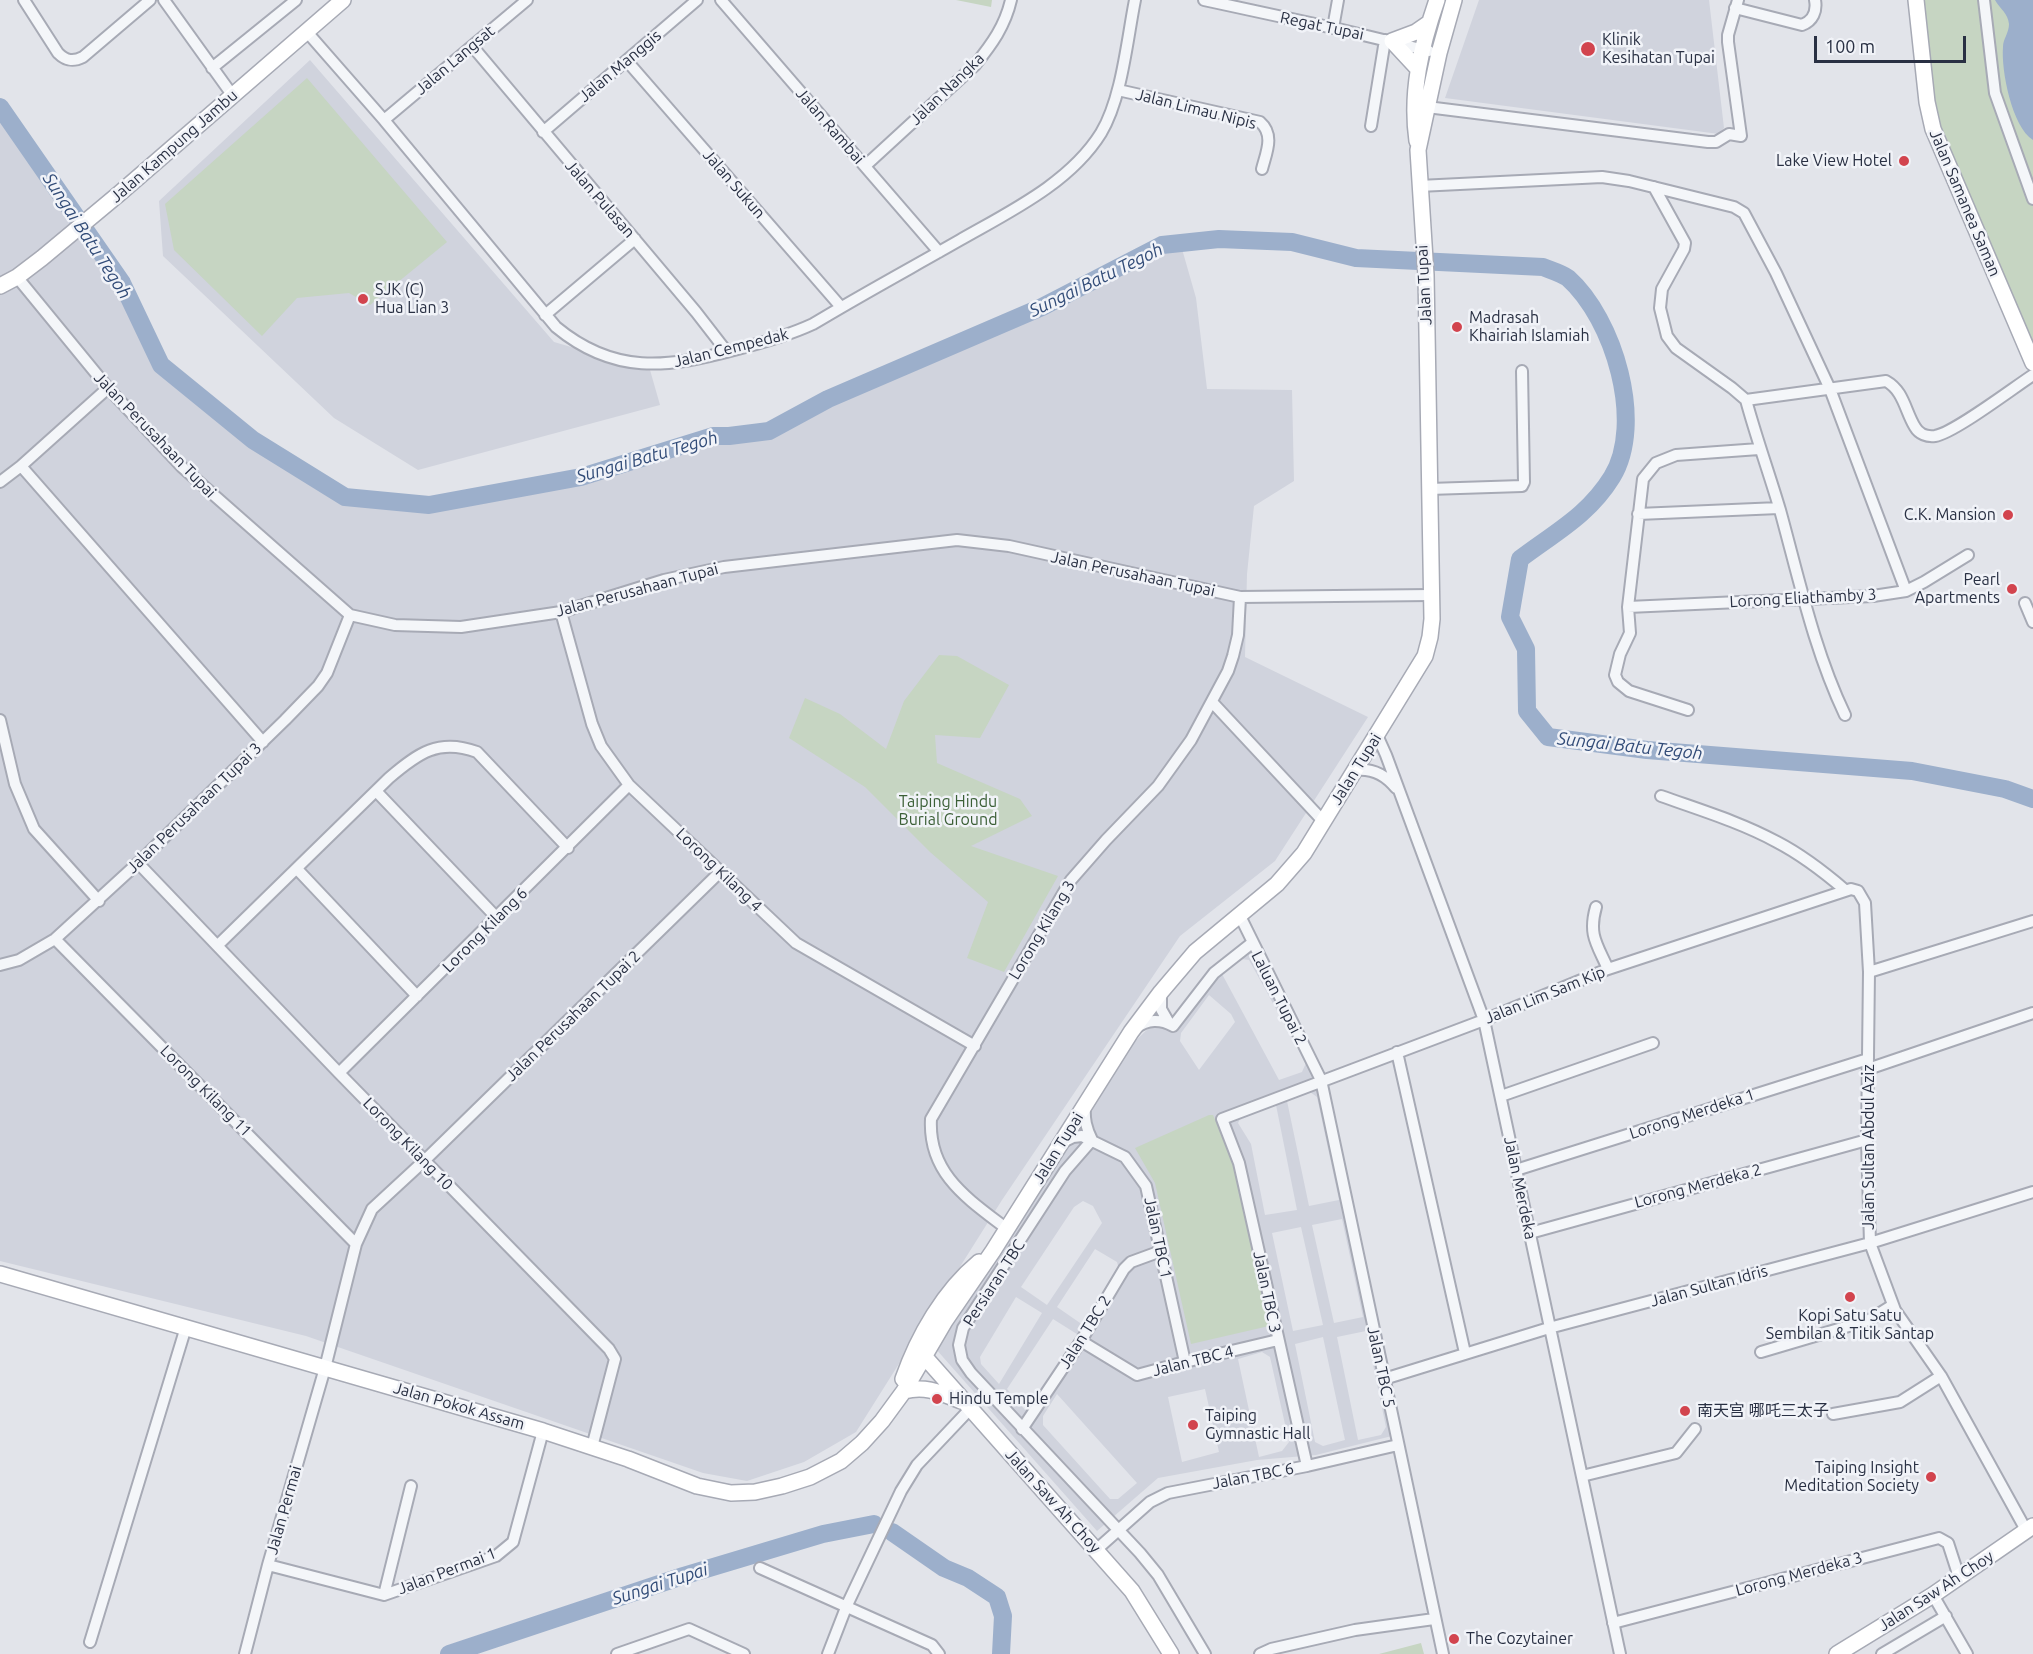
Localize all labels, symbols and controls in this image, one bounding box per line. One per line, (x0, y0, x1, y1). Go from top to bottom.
street label: Regat Tupai (1278, 8, 1366, 44)
street label: Jalan Langsat (411, 21, 499, 99)
scale bar (1817, 24, 1968, 62)
street label: Jalan Manggis (575, 26, 665, 106)
place label: Klinik Kesihatan Tupai (1602, 30, 1715, 68)
text: 100 m (1825, 36, 1875, 56)
marker: Klinik Kesihatan Tupai (1579, 40, 1597, 58)
street label: Jalan Nangka (906, 49, 988, 129)
street label: Jalan Rambai (792, 84, 868, 168)
street label: Jalan Limau Nipis (1134, 85, 1258, 133)
street label: Jalan Kampung Jambu (107, 86, 241, 206)
street label: Jalan Samanea Saman (1925, 127, 2005, 279)
street label: Jalan Sukun (699, 146, 769, 222)
place label: Lake View Hotel (1776, 151, 1892, 171)
marker: Lake View Hotel (1897, 154, 1911, 168)
street label: Jalan Pulasan (561, 156, 639, 242)
water label: Sungai Batu Tegoh (38, 169, 136, 303)
water label: Sungai Batu Tegoh (1026, 238, 1166, 322)
street label: Jalan Tupai (1412, 244, 1436, 326)
place label: SJK (C) Hua Lian 3 (375, 280, 449, 318)
marker: SJK (C) Hua Lian 3 (356, 292, 370, 306)
place label: Madrasah Khairiah Islamiah (1469, 308, 1590, 346)
marker: Madrasah Khairiah Islamiah (1450, 320, 1464, 334)
street label: Jalan Cempedak (672, 324, 790, 372)
street label: Jalan Perusahaan Tupai (90, 368, 220, 502)
water label: Sungai Batu Tegoh (574, 427, 720, 487)
place label: C.K. Mansion (1904, 505, 1996, 525)
marker: C.K. Mansion (2001, 508, 2015, 522)
street label: Jalan Perusahaan Tupai (1049, 547, 1217, 601)
street label: Jalan Perusahaan Tupai (554, 559, 720, 621)
place label: Pearl Apartments (1915, 570, 2000, 608)
marker: Pearl Apartments (2005, 582, 2019, 596)
street label: Lorong Eliathamby 3 (1729, 585, 1877, 611)
water label: Sungai Batu Tegoh (1556, 728, 1704, 764)
street label: Jalan Tupai (1327, 730, 1385, 808)
street label: Jalan Perusahaan Tupai 3 (123, 739, 265, 877)
park label: Taiping Hindu Burial Ground (899, 792, 997, 830)
street label: Lorong Kilang 4 (672, 824, 766, 916)
street label: Lorong Kilang 3 (1005, 877, 1079, 983)
street label: Lorong Kilang 6 (438, 883, 532, 977)
street label: Jalan Perusahaan Tupai 2 (502, 947, 644, 1085)
street label: Laluan Tupai 2 (1247, 948, 1311, 1048)
street label: Jalan Lim Sam Kip (1482, 962, 1608, 1028)
street label: Lorong Kilang 11 (156, 1041, 256, 1141)
street label: Jalan Sultan Abdul Aziz (1859, 1064, 1879, 1230)
street label: Lorong Merdeka 1 (1627, 1085, 1757, 1143)
street label: Lorong Kilang 10 (359, 1094, 457, 1194)
street label: Jalan Tupai (1029, 1109, 1087, 1187)
street label: Jalan Merdeka (1500, 1135, 1540, 1241)
street label: Lorong Merdeka 2 (1632, 1160, 1764, 1212)
street label: Jalan TBC 1 (1140, 1195, 1176, 1281)
street label: Persiaran TBC (959, 1236, 1029, 1330)
street label: Jalan TBC 3 (1249, 1249, 1285, 1335)
street label: Jalan Sultan Idris (1648, 1261, 1770, 1311)
marker: Kopi Satu Satu Sembilan & Titik Santap (1843, 1290, 1857, 1304)
street label: Jalan TBC 2 (1055, 1292, 1115, 1372)
place label: Kopi Satu Satu Sembilan & Titik Santap (1766, 1306, 1934, 1344)
street label: Jalan TBC 5 (1363, 1324, 1399, 1410)
street label: Jalan TBC 4 (1150, 1342, 1236, 1380)
street label: Jalan Pokok Assam (391, 1378, 527, 1434)
place label: Hindu Temple (949, 1389, 1048, 1409)
marker: Hindu Temple (930, 1392, 944, 1406)
place label: 南天宫 哪吒三太子 (1697, 1401, 1829, 1421)
marker: 南天宫 哪吒三太子 (1678, 1404, 1692, 1418)
place label: Taiping Gymnastic Hall (1205, 1406, 1310, 1444)
marker: Taiping Gymnastic Hall (1186, 1418, 1200, 1432)
street label: Jalan Saw Ah Choy (1001, 1445, 1105, 1557)
place label: Taiping Insight Meditation Society (1784, 1458, 1919, 1496)
street label: Jalan TBC 6 (1210, 1459, 1296, 1493)
street label: Jalan Permai (262, 1463, 306, 1557)
marker: Taiping Insight Meditation Society (1924, 1470, 1938, 1484)
street label: Jalan Permai 1 (395, 1543, 499, 1599)
street label: Jalan Saw Ah Choy (1875, 1547, 1997, 1635)
street label: Lorong Merdeka 3 (1733, 1548, 1865, 1600)
water label: Sungai Tupai (609, 1558, 711, 1610)
place label: The Cozytainer (1466, 1629, 1573, 1649)
marker: The Cozytainer (1447, 1632, 1461, 1646)

